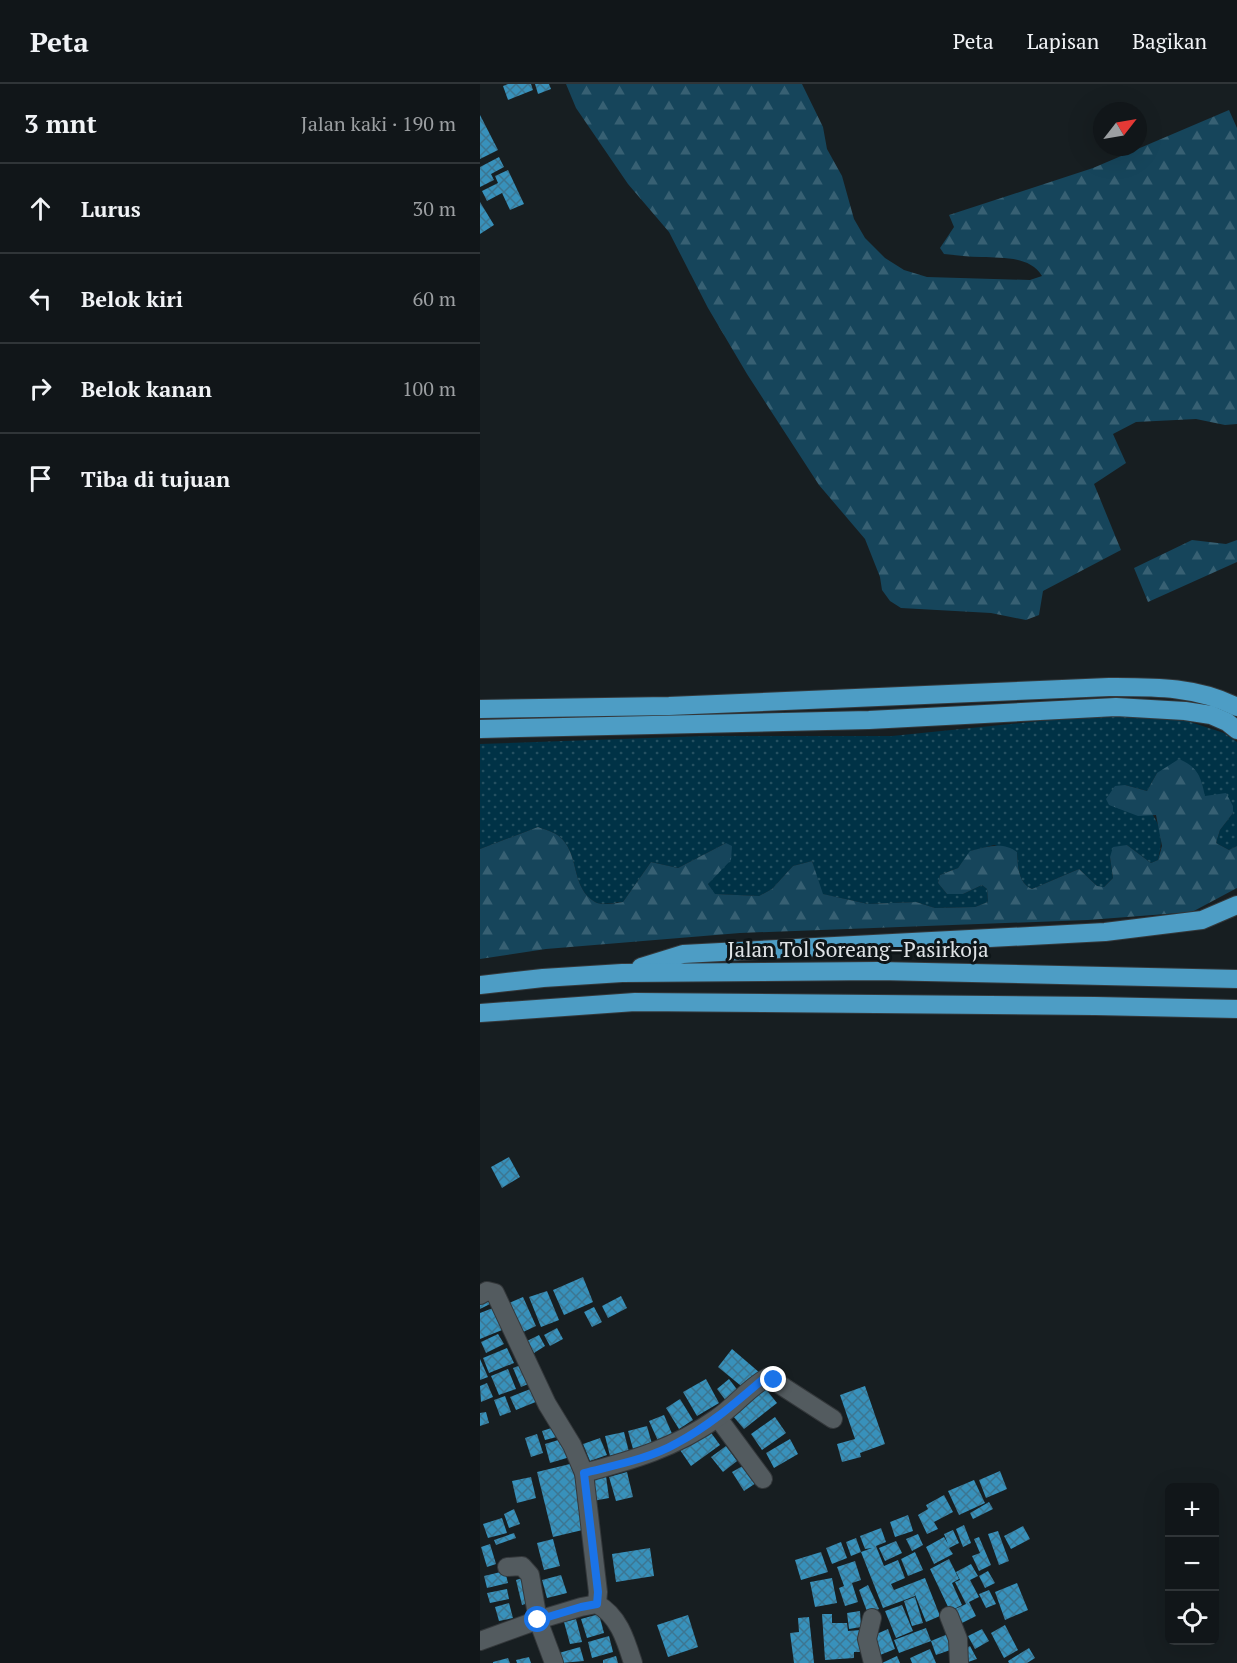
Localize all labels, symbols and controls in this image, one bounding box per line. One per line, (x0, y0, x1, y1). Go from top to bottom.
text: Peta (30, 23, 89, 60)
text: Peta (953, 27, 994, 55)
text: Lapisan (1027, 27, 1099, 55)
text: Bagikan (1132, 27, 1207, 55)
north arrow (1093, 102, 1147, 156)
text: 3 mnt (24, 106, 97, 140)
text: Jalan kaki · 190 m (301, 110, 456, 137)
icon: ahead (24, 192, 57, 225)
text: Lurus (81, 194, 141, 223)
text: 30 m (413, 195, 456, 222)
icon: left (24, 282, 57, 315)
text: Belok kiri (81, 284, 183, 313)
text: 60 m (413, 285, 456, 312)
icon: right (24, 372, 57, 405)
text: Belok kanan (81, 374, 212, 403)
text: 100 m (402, 375, 456, 402)
icon: arrive (24, 462, 57, 495)
text: Tiba di tujuan (81, 464, 230, 493)
street label: Jalan Tol Soreang–Pasirkoja (727, 935, 989, 963)
route end (760, 1366, 786, 1392)
map controls (1165, 1483, 1219, 1645)
button: + (1165, 1483, 1219, 1537)
button: − (1165, 1537, 1219, 1591)
button: locate (1165, 1591, 1219, 1645)
route start (524, 1606, 550, 1632)

